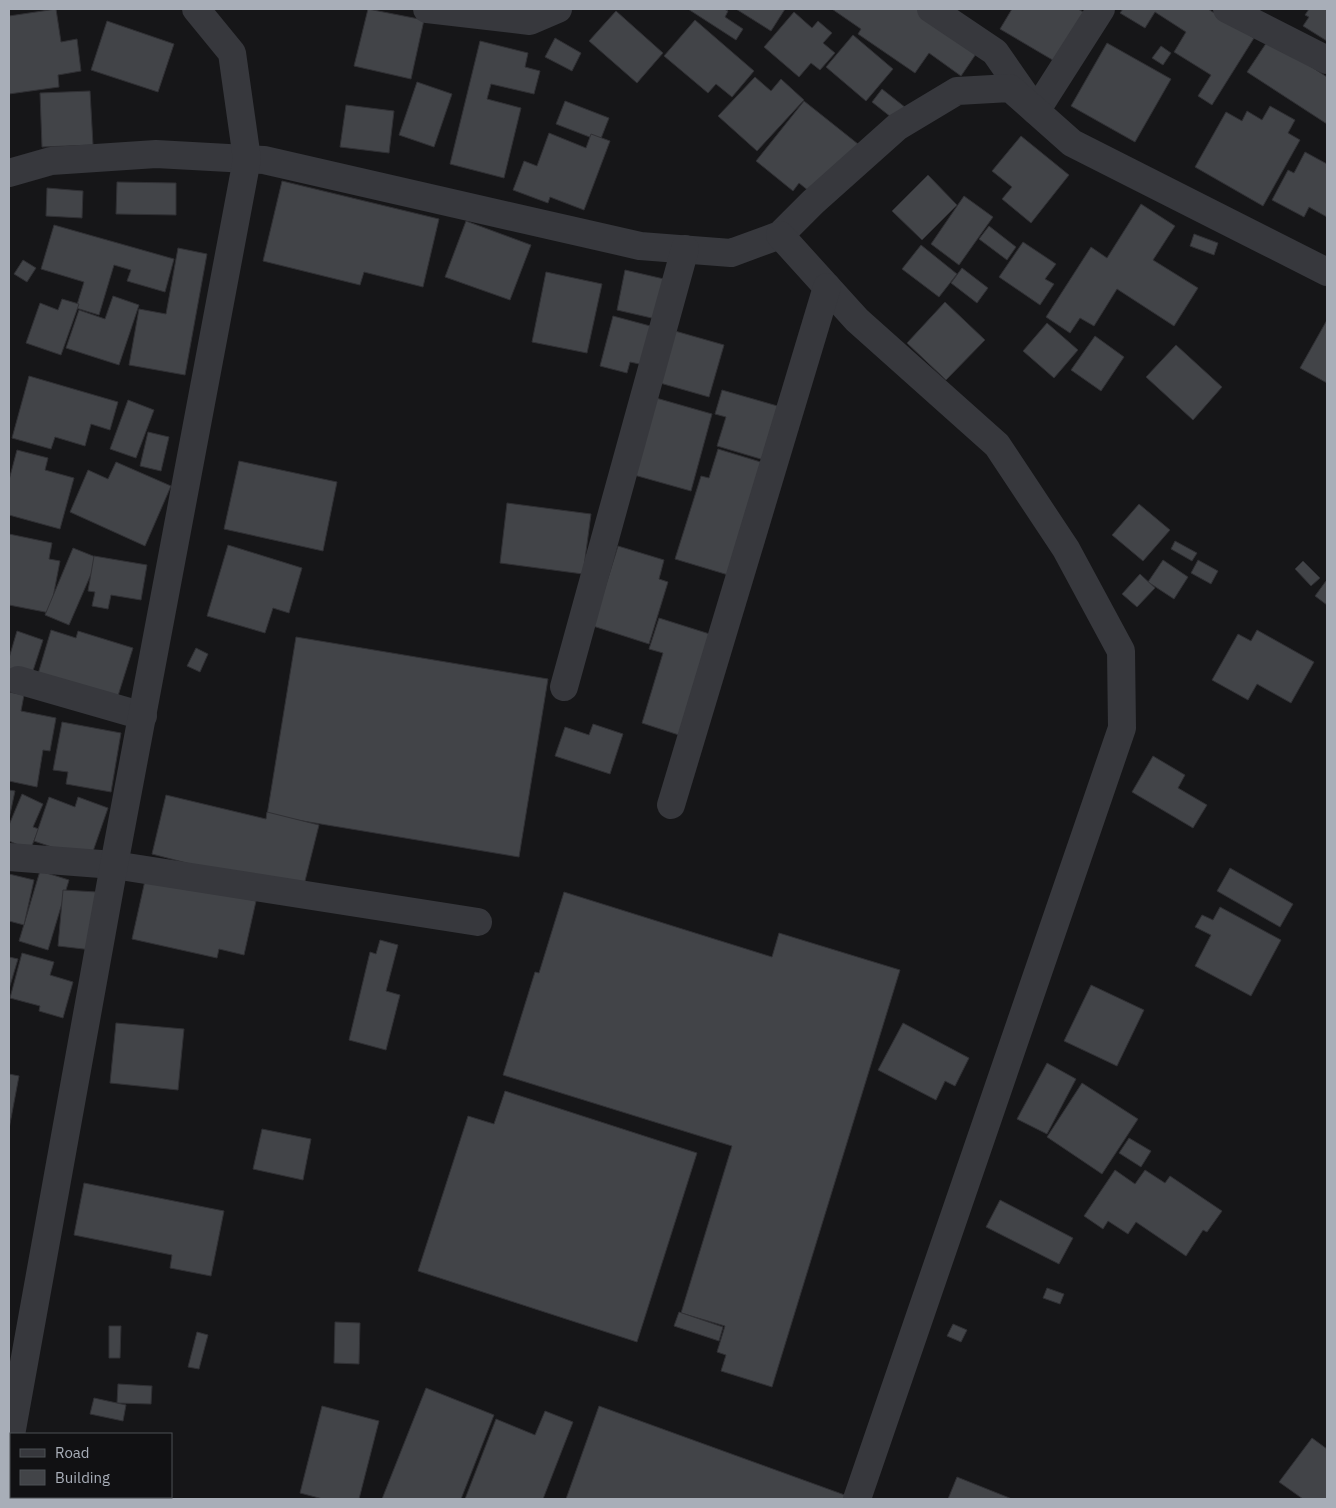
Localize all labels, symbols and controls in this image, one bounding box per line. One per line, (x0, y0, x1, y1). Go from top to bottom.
legend (10, 1433, 172, 1498)
text: Road (55, 1443, 90, 1462)
text: Building (55, 1468, 110, 1487)

